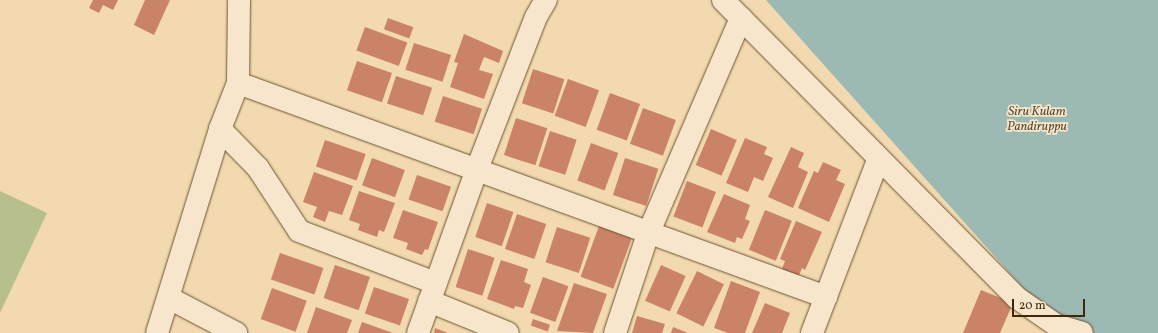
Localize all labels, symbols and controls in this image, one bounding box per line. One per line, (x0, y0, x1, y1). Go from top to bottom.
water label: Siru Kulam Pandiruppu (1007, 105, 1067, 136)
scale bar (1014, 291, 1087, 317)
text: 20 m (1019, 298, 1046, 314)

